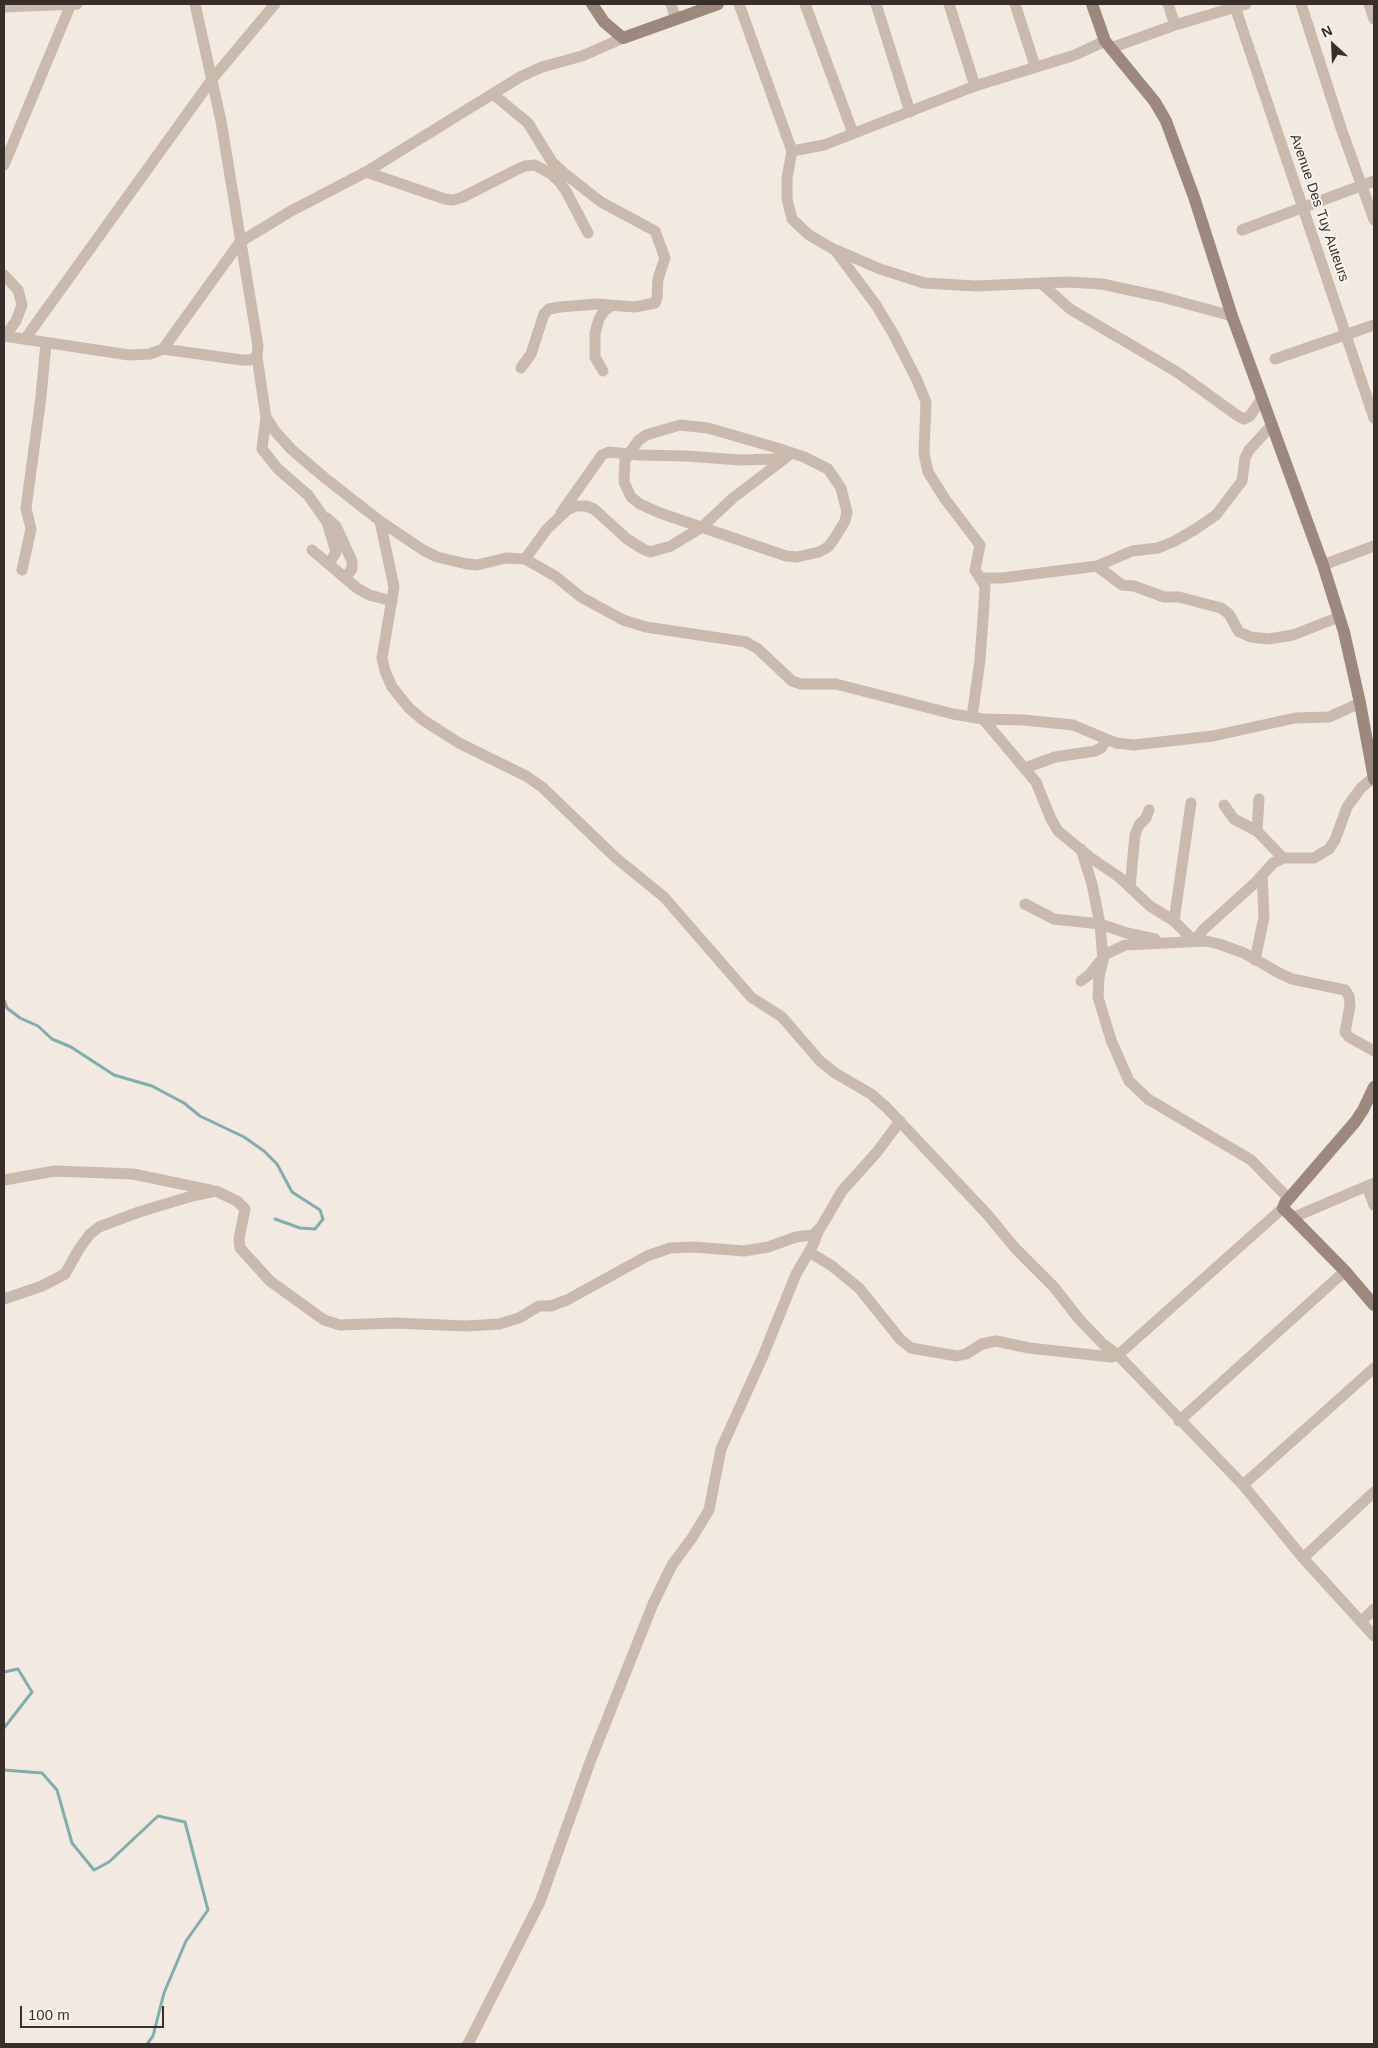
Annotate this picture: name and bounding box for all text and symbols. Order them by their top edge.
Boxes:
north arrow [1308,20,1358,70]
text: N [1319,22,1335,41]
street label: Avenue Des Tuy Auteurs [1286,132,1352,284]
scale bar [22,1996,166,2028]
text: 100 m [28,2006,70,2023]

